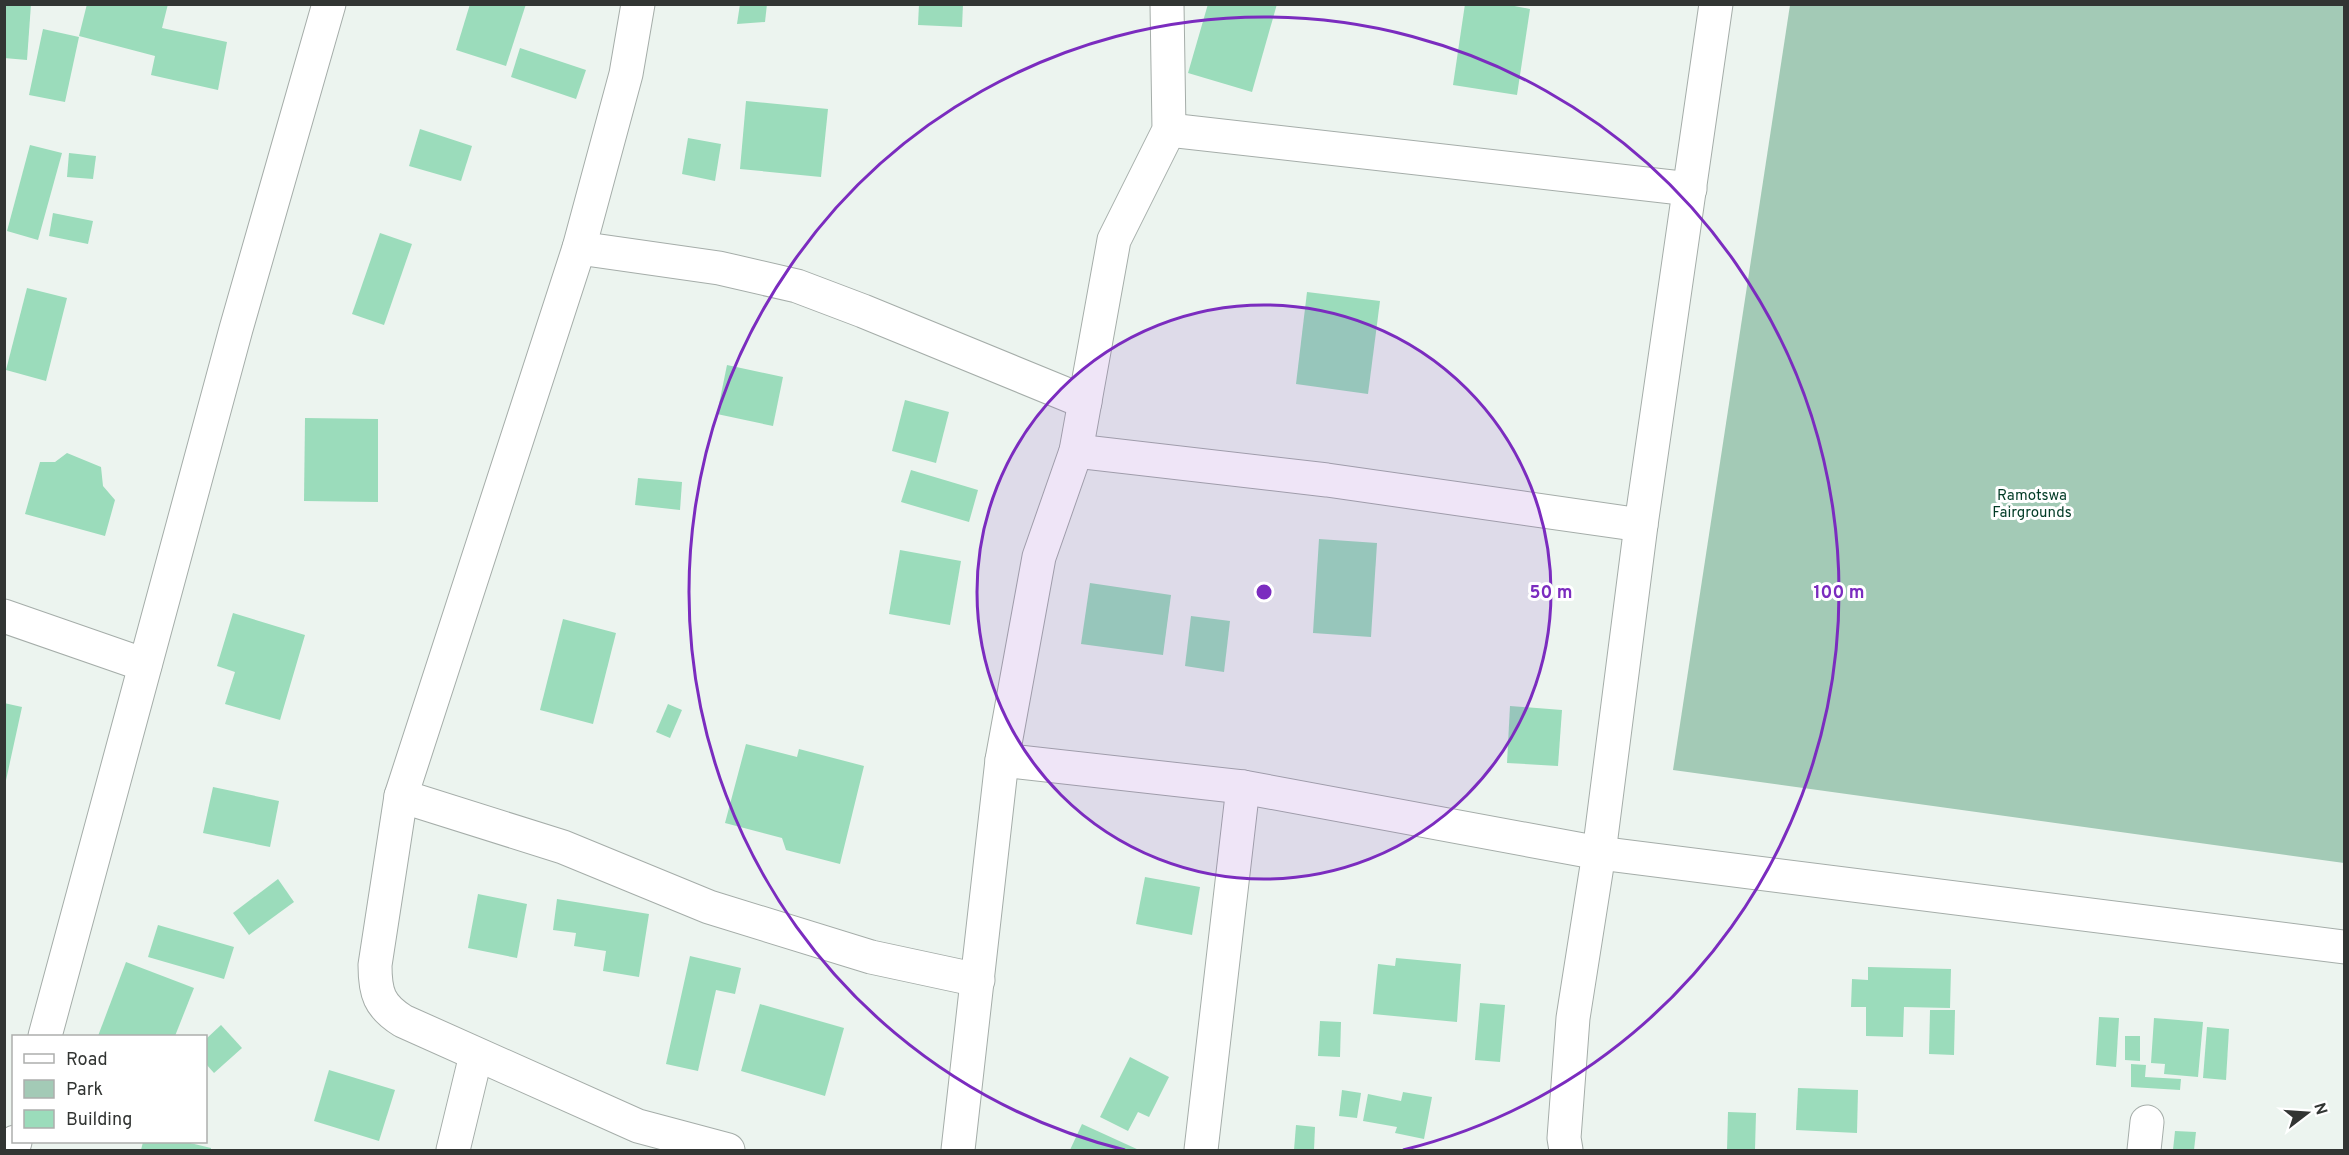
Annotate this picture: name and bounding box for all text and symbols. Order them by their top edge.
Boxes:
park label: Ramotswa Fairgrounds [1992,487,2072,523]
centre of rings [1254,582,1274,602]
text: 50 m [1529,582,1573,605]
text: 100 m [1813,582,1865,605]
legend [12,1035,207,1143]
text: Road [66,1049,108,1072]
text: Park [66,1079,103,1102]
north arrow [2277,1083,2337,1143]
text: N [2308,1101,2331,1118]
text: Building [66,1109,132,1132]

